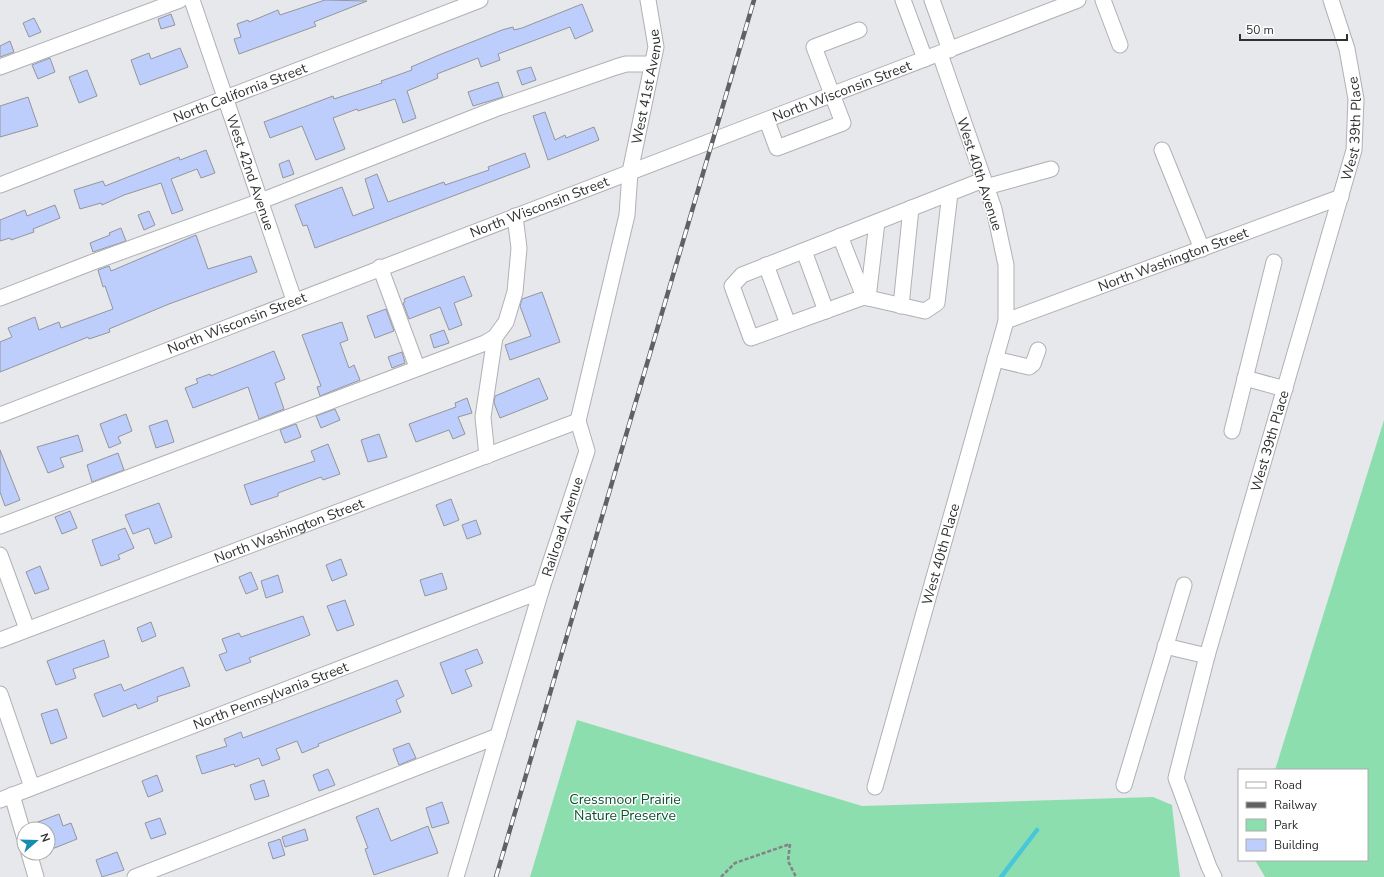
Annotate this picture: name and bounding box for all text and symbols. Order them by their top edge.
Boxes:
scale bar [1240,16,1347,42]
text: 50 m [1246,22,1274,38]
street label: West 41st Avenue [627,28,666,146]
street label: North Wisconsin Street [770,56,914,127]
street label: North California Street [170,59,310,127]
street label: West 39th Place [1337,75,1366,183]
street label: West 42nd Avenue [222,112,279,233]
street label: West 40th Avenue [952,115,1007,233]
street label: North Wisconsin Street [467,172,612,242]
street label: North Washington Street [1095,223,1251,296]
street label: North Wisconsin Street [165,288,309,359]
street label: West 39th Place [1246,388,1294,494]
street label: Railroad Avenue [537,475,588,579]
street label: North Washington Street [212,494,367,568]
street label: West 40th Place [918,501,964,607]
street label: North Pennsylvania Street [190,657,351,735]
legend [1238,769,1368,861]
text: Road [1274,777,1302,793]
park label: Cressmoor Prairie Nature Preserve [569,790,681,825]
text: Railway [1274,797,1318,813]
text: Park [1274,817,1299,833]
north arrow [16,821,56,861]
text: N [36,831,53,844]
text: Building [1274,837,1319,853]

